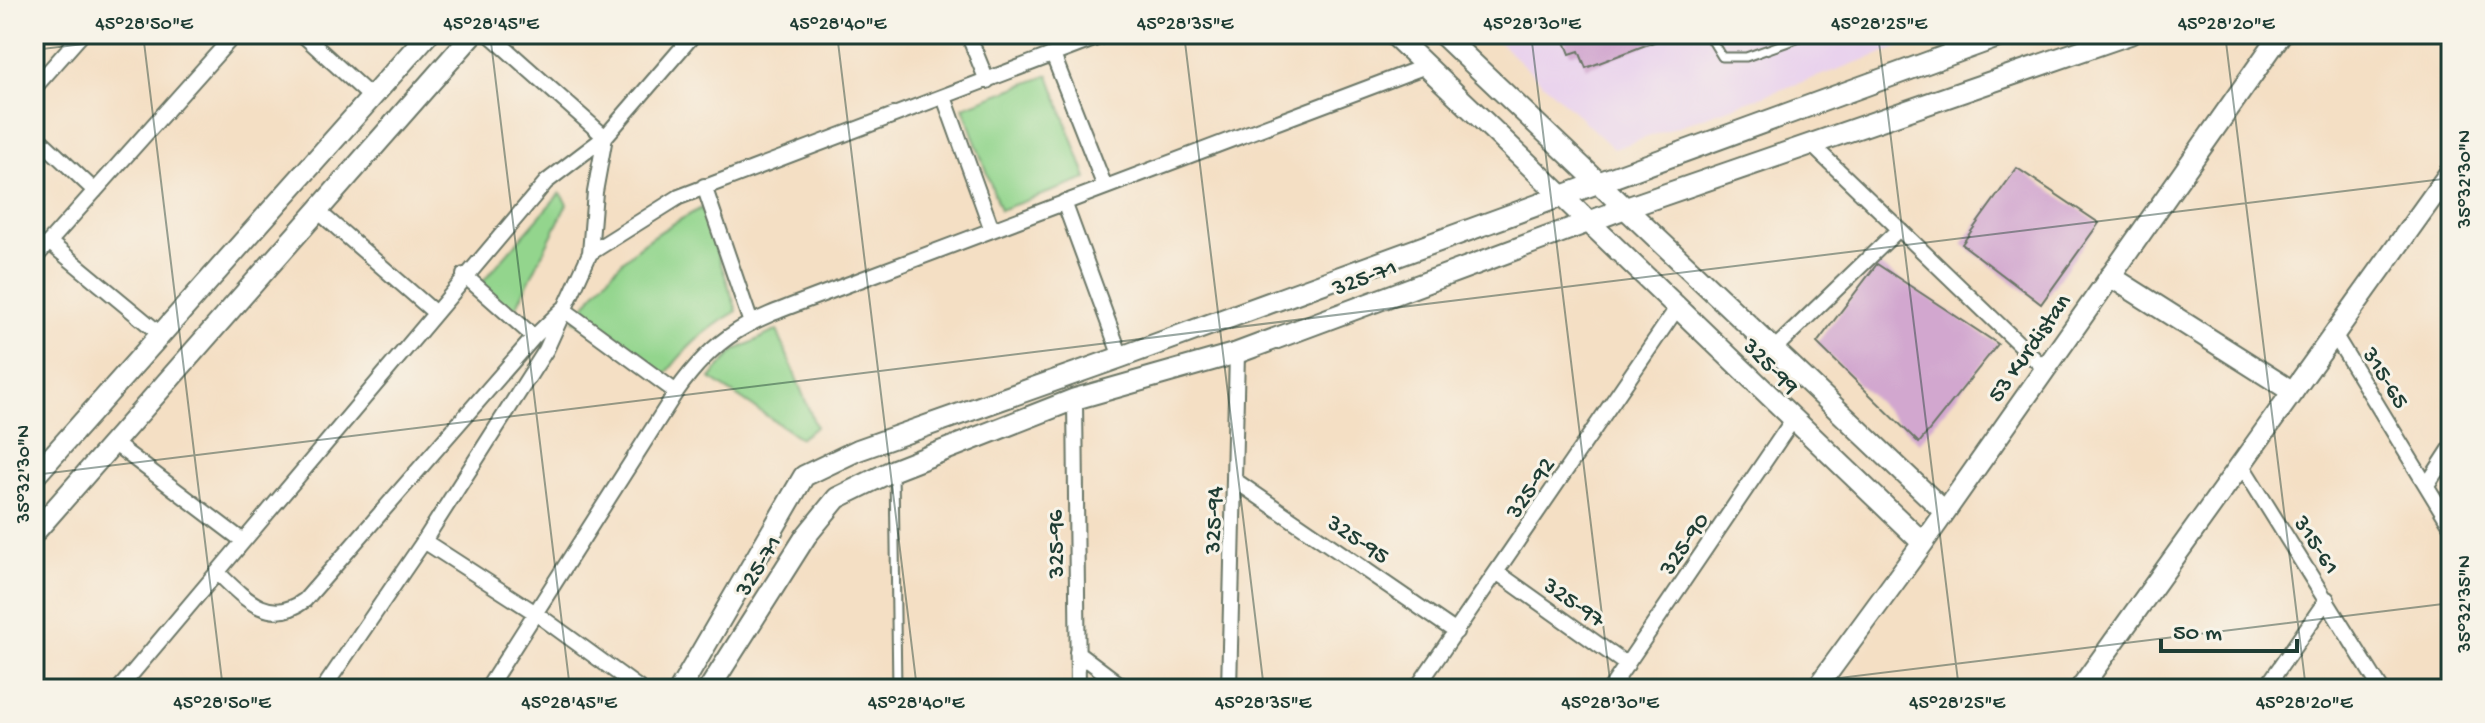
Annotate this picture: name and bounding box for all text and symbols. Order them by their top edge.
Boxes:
text: 45°28'50"E [95,14,194,37]
text: 45°28'45"E [443,14,540,37]
text: 45°28'40"E [790,14,888,37]
text: 45°28'35"E [1137,14,1235,37]
text: 45°28'30"E [1483,14,1582,37]
text: 45°28'25"E [1831,14,1928,37]
text: 45°28'20"E [2178,14,2276,37]
text: 35°32'30"N [2455,130,2478,229]
street label: 325-71 [1328,254,1401,305]
street label: 53 Kurdistan [1983,288,2079,409]
street label: 325-99 [1734,332,1804,402]
street label: 315-65 [2353,342,2414,415]
text: 35°32'30"N [14,425,37,524]
street label: 325-92 [1500,452,1563,526]
street label: 325-94 [1200,485,1231,555]
street label: 325-90 [1654,508,1718,583]
street label: 325-96 [1042,509,1073,579]
street label: 325-95 [1319,509,1394,572]
street label: 315-61 [2285,510,2345,581]
street label: 325-71 [730,531,790,604]
text: 35°32'35"N [2455,555,2478,654]
street label: 325-97 [1536,572,1610,636]
scale bar [2161,603,2297,653]
text: 50 m [2173,620,2222,649]
text: 45°28'50"E [173,693,272,716]
text: 45°28'45"E [521,693,618,716]
text: 45°28'40"E [868,693,966,716]
text: 45°28'35"E [1215,693,1313,716]
text: 45°28'30"E [1561,693,1660,716]
text: 45°28'25"E [1909,693,2006,716]
text: 45°28'20"E [2256,693,2354,716]

